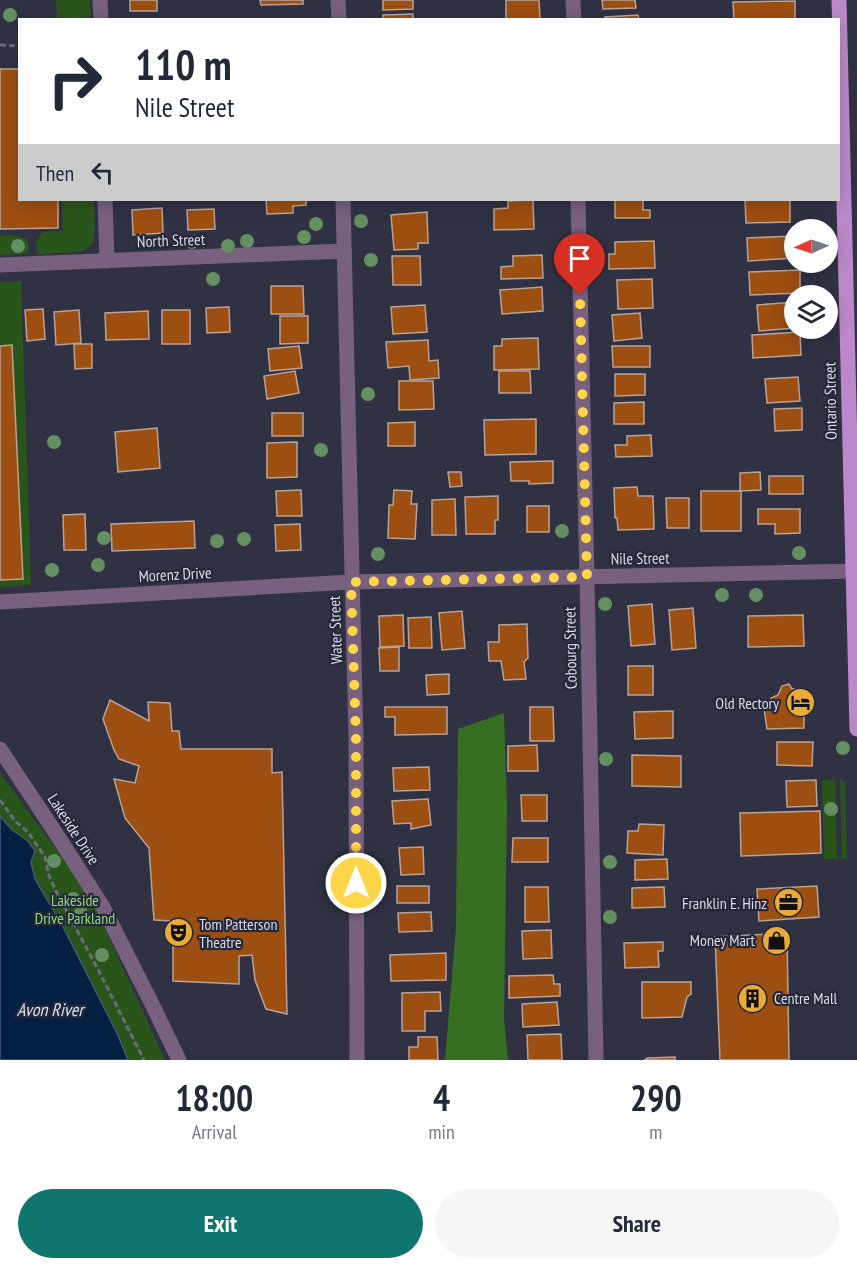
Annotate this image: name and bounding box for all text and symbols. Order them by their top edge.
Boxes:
text: 110 m [135,37,232,92]
icon: right [36,42,114,120]
text: Nile Street [135,90,234,124]
icon: left [86,156,119,189]
text: Then [36,159,74,187]
north arrow [784,219,838,273]
map controls [784,219,838,339]
street label: North Street [137,229,206,251]
pin [554,233,605,295]
icon: arrive [563,242,596,275]
button: layers [784,285,838,339]
street label: Ontario Street [819,361,841,440]
street label: Nile Street [610,547,670,569]
street label: Morenz Drive [138,562,212,586]
street label: Water Street [324,595,346,665]
street label: Cobourg Street [559,606,581,689]
hotel icon: Old Rectory [784,687,816,719]
place label: Old Rectory [715,693,779,713]
street label: Lakeside Drive [44,790,104,868]
position arrow [324,851,388,915]
office icon: Franklin E. Hinz [772,887,804,919]
park label: Lakeside Drive Parkland [35,890,115,928]
place label: Franklin E. Hinz [682,893,767,913]
place label: Tom Patterson Theatre [199,914,277,952]
theatre icon: Tom Patterson Theatre [162,917,194,949]
shop icon: Money Mart [760,924,792,956]
place label: Money Mart [690,930,756,950]
building icon: Centre Mall [737,982,769,1014]
place label: Centre Mall [774,988,838,1008]
water label: Avon River [17,998,86,1021]
text: 18:00 [175,1074,253,1121]
text: 4 [433,1074,450,1121]
text: 290 [630,1074,682,1121]
text: Arrival [192,1119,237,1145]
text: min [429,1119,455,1145]
text: m [649,1119,662,1145]
button: Exit [18,1189,423,1258]
button: Share [435,1189,839,1258]

